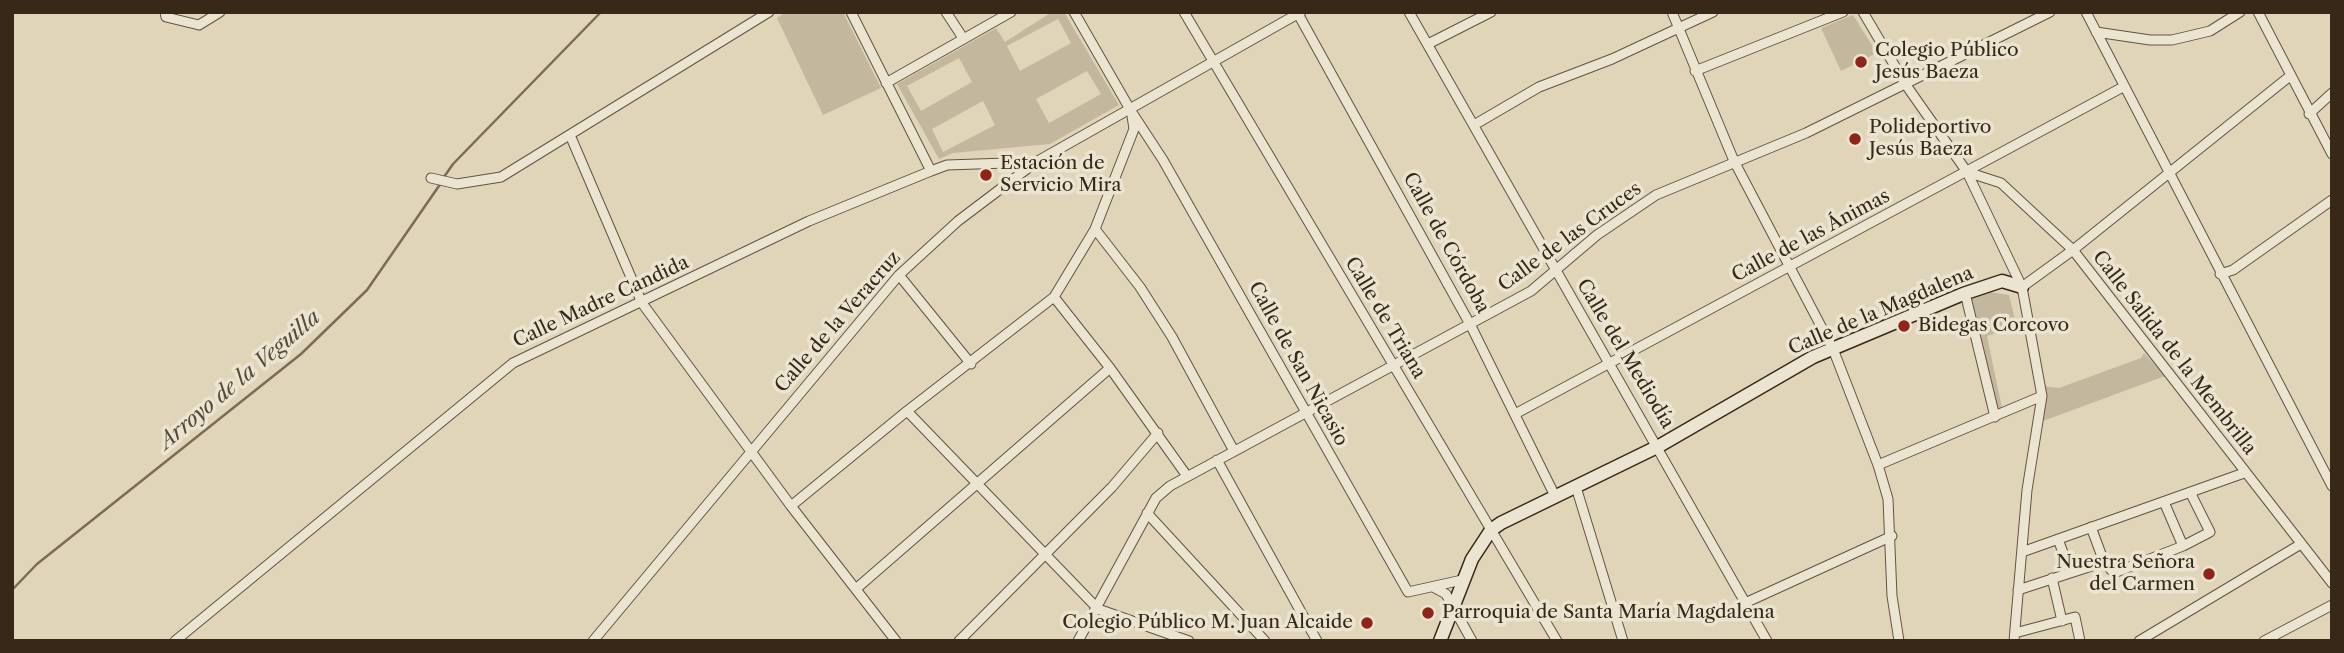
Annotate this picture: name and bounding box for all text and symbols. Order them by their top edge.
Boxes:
place label: Colegio Público Jesús Baeza [1875,40,2019,84]
marker: Colegio Público Jesús Baeza [1853,54,1869,70]
place label: Polideportivo Jesús Baeza [1869,117,1991,161]
marker: Polideportivo Jesús Baeza [1847,131,1863,147]
place label: Estación de Servicio Mira [1000,153,1121,197]
marker: Estación de Servicio Mira [978,167,994,183]
street label: Calle de Córdoba [1398,169,1494,317]
street label: Calle de las Cruces [1494,177,1646,297]
street label: Calle de las Ánimas [1728,185,1894,287]
street label: Calle Salida de la Membrilla [2087,246,2261,460]
street label: Calle de la Veracruz [770,247,906,397]
street label: Calle Madre Candida [510,251,692,353]
street label: Calle de Triana [1340,253,1430,383]
street label: Calle de la Magdalena [1785,262,1977,360]
street label: Calle del Mediodía [1571,275,1679,433]
street label: Calle de San Nicasio [1243,278,1353,450]
water label: Arroyo de la Veguilla [154,305,326,455]
place label: Bidegas Corcovo [1918,315,2069,337]
marker: Bidegas Corcovo [1896,318,1912,334]
place label: Nuestra Señora del Carmen [2056,552,2195,596]
marker: Nuestra Señora del Carmen [2201,566,2217,582]
place label: Parroquia de Santa María Magdalena [1442,602,1775,624]
marker: Parroquia de Santa María Magdalena [1420,605,1436,621]
place label: Colegio Público M. Juan Alcaide [1062,612,1353,634]
marker: Colegio Público M. Juan Alcaide [1359,615,1375,631]

